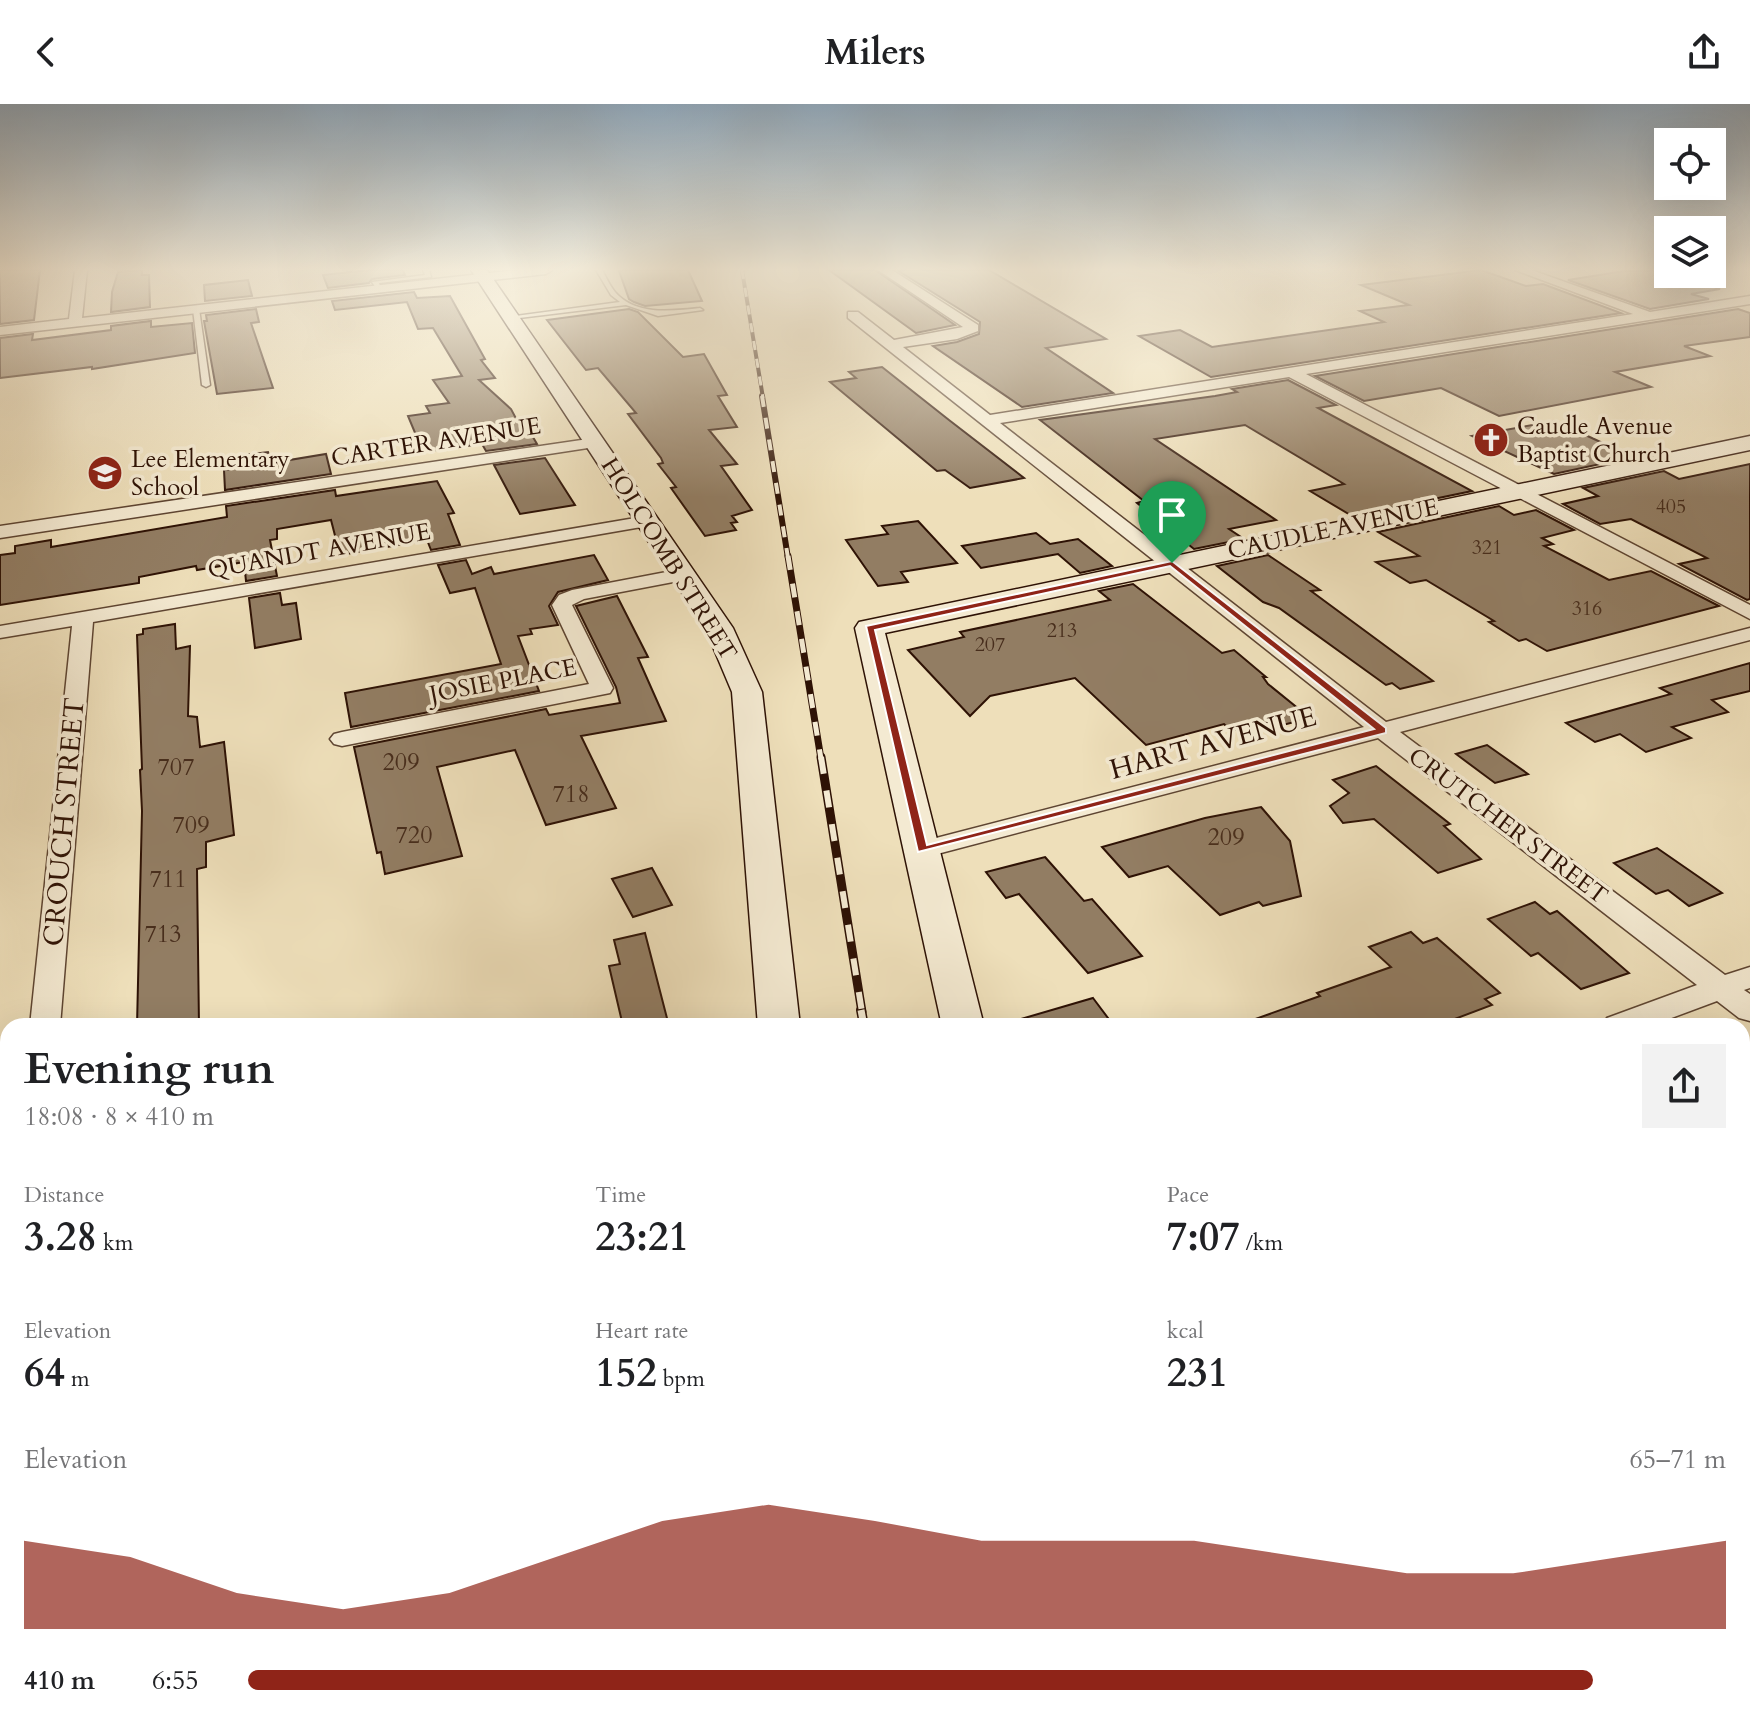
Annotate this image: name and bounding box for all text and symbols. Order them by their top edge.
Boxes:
text: Milers [824,28,926,77]
icon: back [24,30,68,74]
icon: share [1682,30,1726,74]
map controls [1654,128,1726,288]
button: locate [1654,128,1726,200]
button: layers [1654,216,1726,288]
street label: CARTER AVENUE [329,409,543,475]
place label: Caudle Avenue Baptist Church [1517,410,1673,471]
church icon: Caudle Avenue Baptist Church [1472,421,1510,459]
place label: Lee Elementary School [131,443,290,504]
street label: HOLCOMB STREET [593,451,745,667]
school or university icon: Lee Elementary School [86,454,124,492]
pin [1138,481,1206,563]
street label: CAUDLE AVENUE [1225,491,1441,567]
icon: arrive [1150,493,1194,537]
house number: 405 [1656,493,1686,520]
street label: QUANDT AVENUE [205,515,433,587]
house number: 321 [1472,534,1502,561]
house number: 316 [1572,595,1602,622]
house number: 213 [1047,617,1077,644]
house number: 207 [975,631,1005,658]
street label: JOSIE PLACE [424,651,579,712]
street label: CROUCH STREET [34,696,94,948]
street label: HART AVENUE [1105,697,1321,789]
street label: CRUTCHER STREET [1401,740,1615,912]
house number: 209 [383,746,419,779]
house number: 707 [158,751,194,784]
house number: 718 [553,778,589,811]
house number: 709 [173,809,209,842]
house number: 720 [396,819,432,852]
house number: 209 [1208,821,1244,854]
house number: 711 [150,863,186,896]
house number: 713 [145,918,181,951]
text: Evening run [24,1039,274,1099]
button: share [1642,1044,1726,1128]
text: 18:08 · 8 × 410 m [24,1099,214,1134]
text: Distance [24,1180,104,1210]
text: Time [595,1180,646,1210]
text: Pace [1167,1180,1209,1210]
text: 3.28 [24,1210,97,1265]
text: 23:21 [595,1210,689,1265]
text: 7:07 [1167,1210,1240,1265]
text: km [97,1228,133,1258]
text: /km [1240,1228,1283,1258]
text: Elevation [24,1316,111,1346]
text: Heart rate [595,1316,689,1346]
text: kcal [1167,1316,1204,1346]
text: 64 [24,1346,65,1401]
text: 152 [595,1346,657,1401]
text: 231 [1167,1346,1228,1401]
text: m [65,1364,90,1394]
text: bpm [657,1364,705,1394]
text: Elevation [24,1442,127,1477]
text: 65–71 m [1629,1442,1726,1477]
text: 410 m [24,1663,95,1698]
text: 6:55 [152,1663,199,1698]

